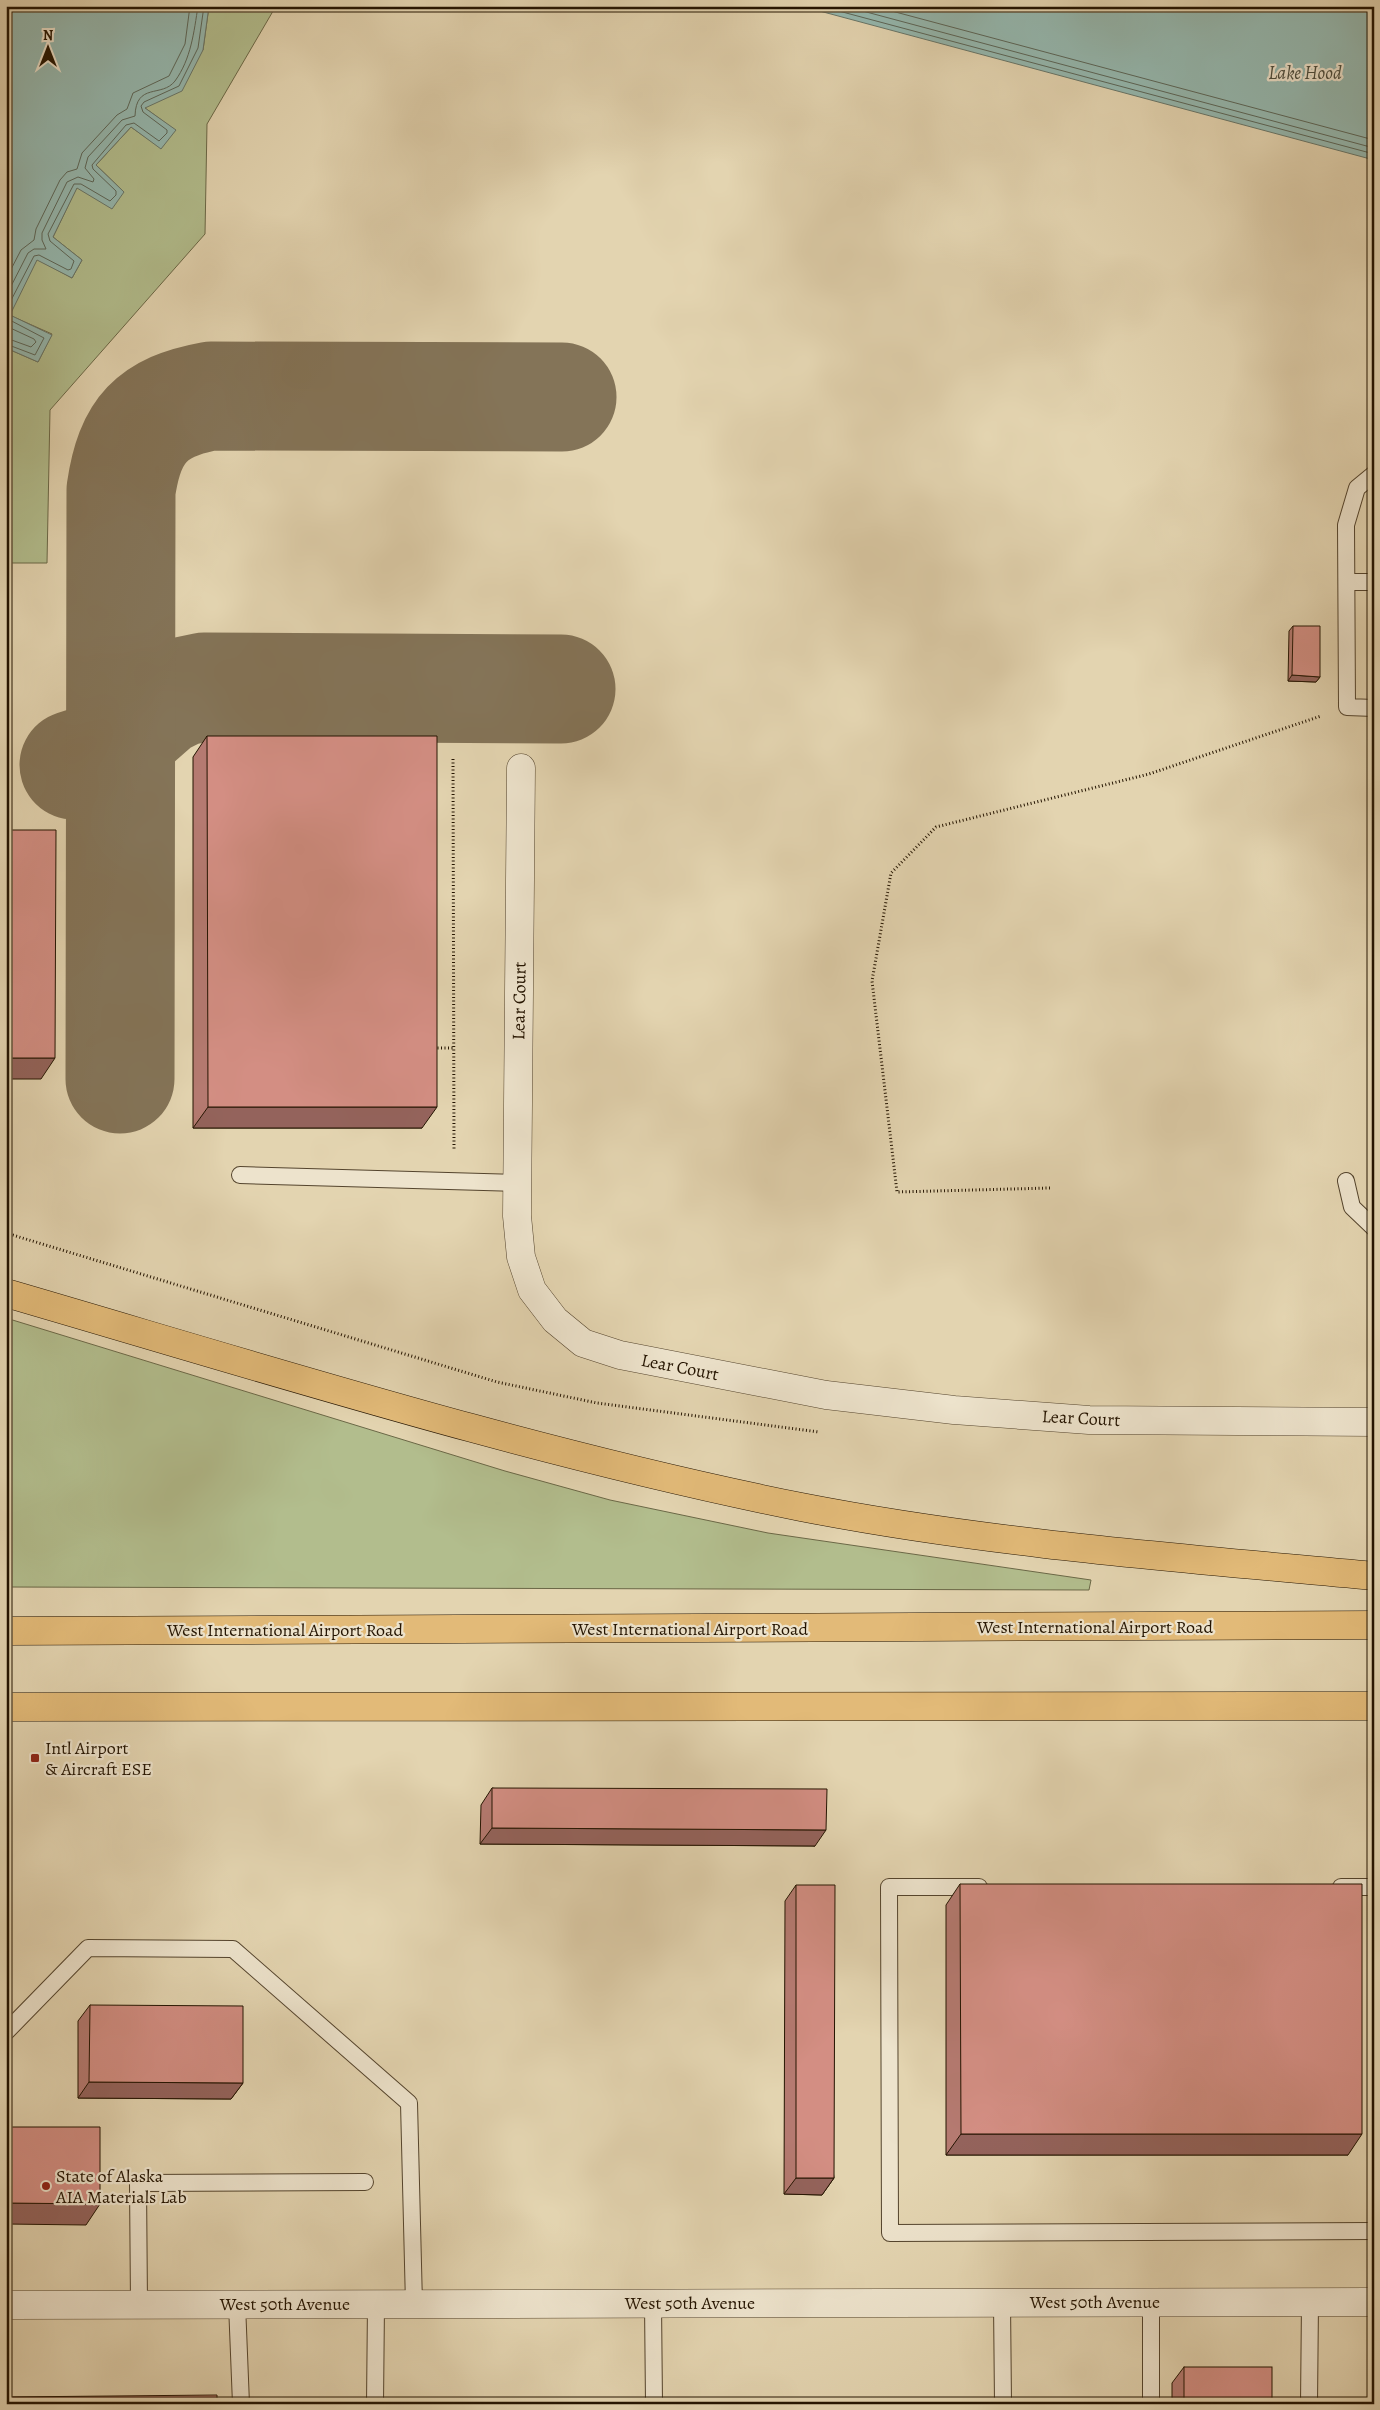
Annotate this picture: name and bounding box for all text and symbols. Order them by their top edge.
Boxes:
north arrow [22,22,72,72]
text: N [43,26,53,45]
water label: Lake Hood [1268,60,1342,86]
street label: Lear Court [506,961,532,1040]
street label: Lear Court [639,1348,721,1386]
street label: Lear Court [1041,1404,1121,1432]
street label: West International Airport Road [976,1615,1213,1639]
street label: West International Airport Road [571,1617,808,1641]
street label: West International Airport Road [166,1618,403,1642]
place label: Intl Airport & Aircraft ESE [45,1736,152,1781]
marker: Intl Airport & Aircraft ESE [29,1752,41,1764]
place label: State of Alaska AIA Materials Lab [55,2164,187,2209]
marker: State of Alaska AIA Materials Lab [40,2180,52,2192]
street label: West 50th Avenue [1029,2290,1160,2314]
street label: West 50th Avenue [624,2291,755,2315]
street label: West 50th Avenue [219,2292,350,2316]

